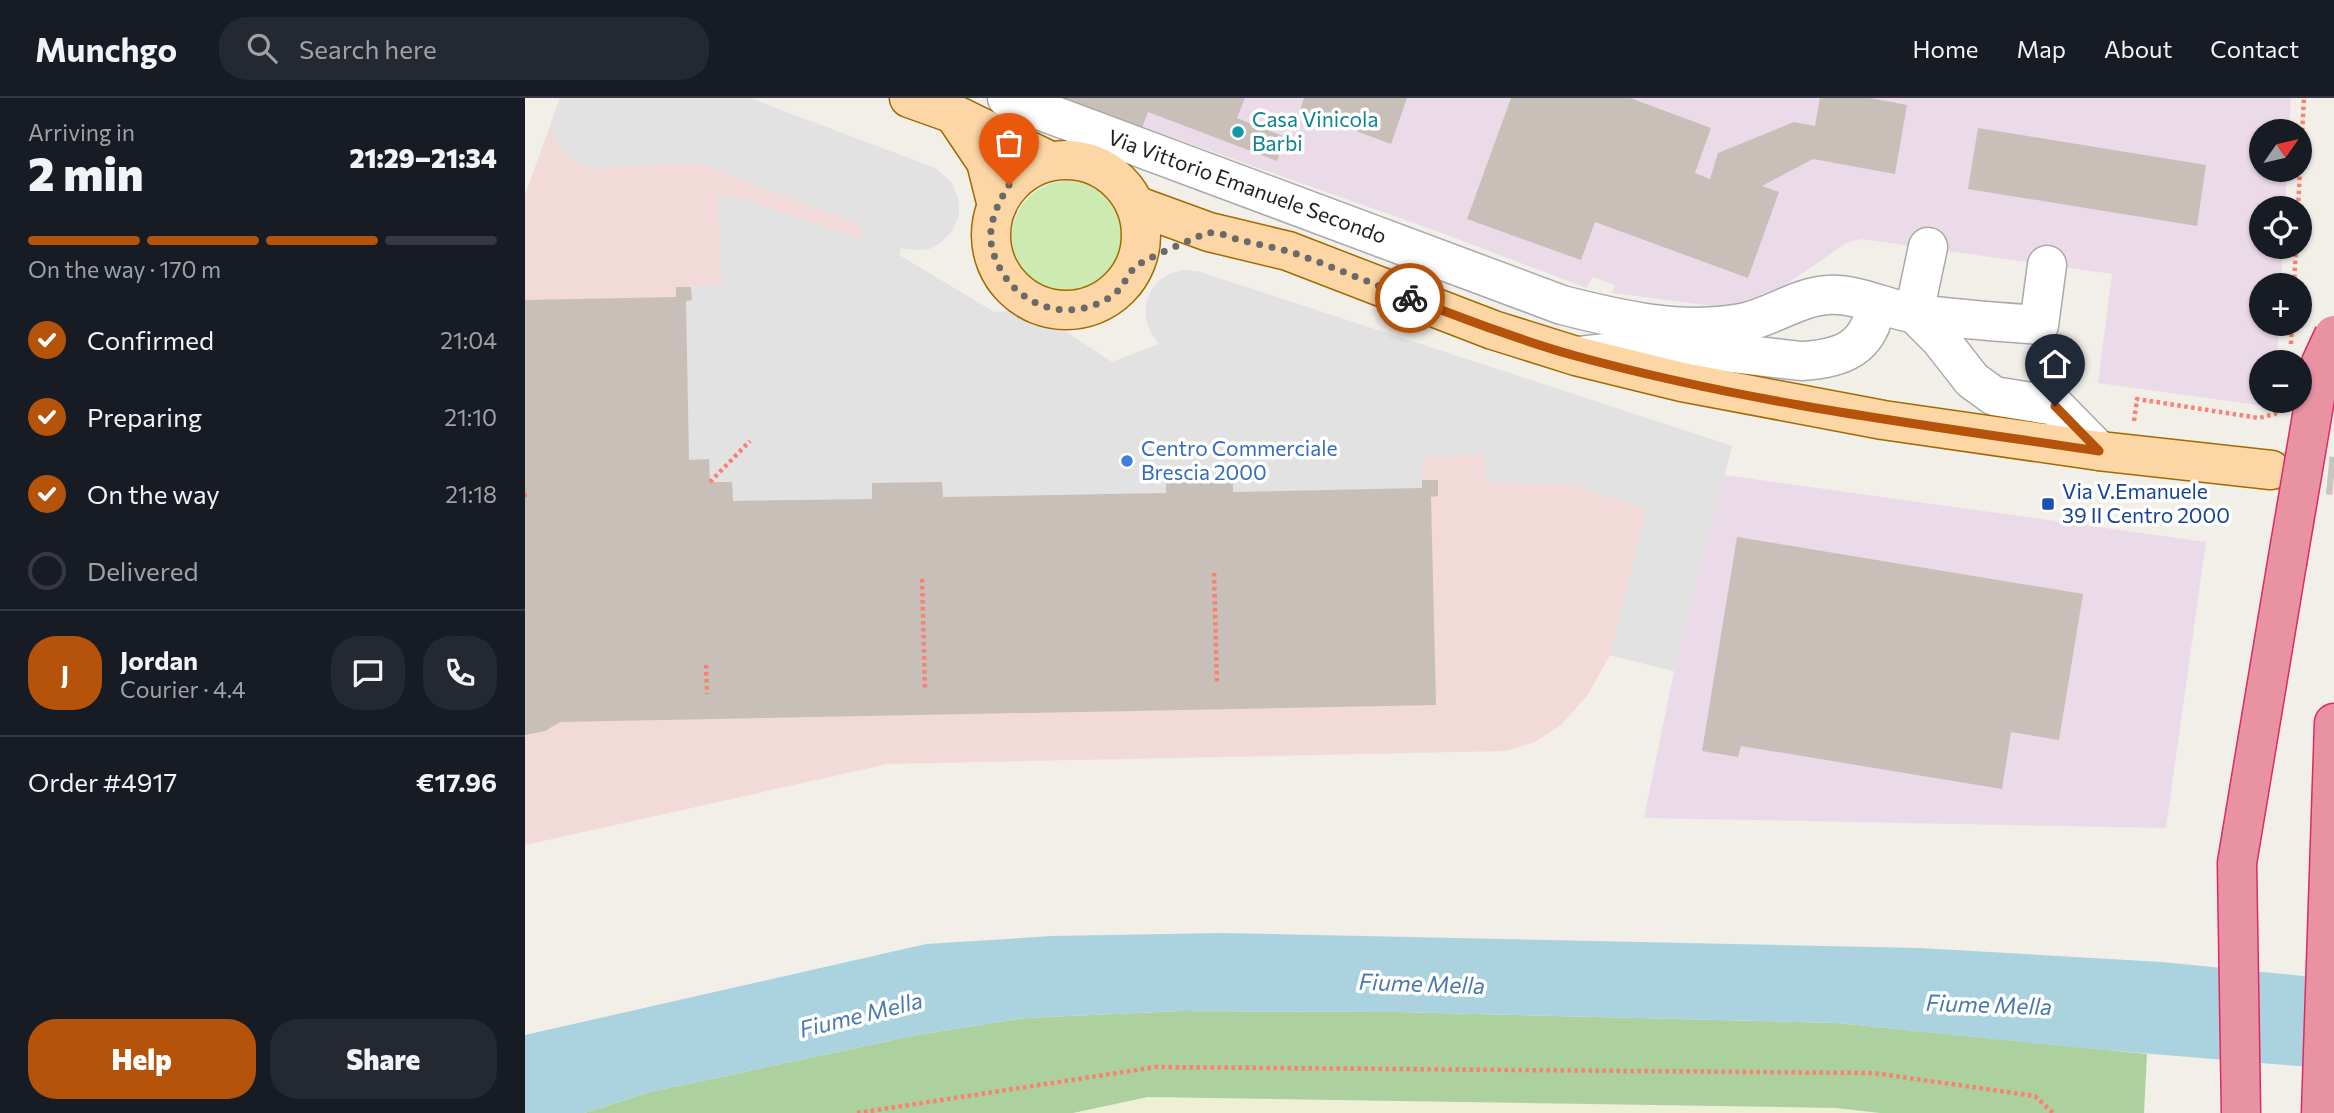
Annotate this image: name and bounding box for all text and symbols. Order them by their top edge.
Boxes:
search box [219,17,709,80]
text: Munchgo [35,28,177,69]
icon: search [243,29,281,67]
text: Search here [299,33,437,64]
text: Home [1913,34,1979,63]
text: Map [2017,34,2066,63]
text: About [2104,34,2172,63]
text: Contact [2210,34,2299,63]
place label: Casa Vinicola Barbi [1252,106,1378,155]
pin [979,113,1039,185]
text: Arriving in [28,118,135,146]
north arrow [2249,119,2312,182]
map controls [2249,119,2312,413]
street label: Via Vittorio Emanuele Secondo [1105,123,1390,248]
icon: bag [990,124,1028,162]
marker: Casa Vinicola Barbi [1230,124,1246,140]
text: 21:29–21:34 [349,142,497,173]
text: 2 min [28,144,144,200]
button: locate [2249,196,2312,259]
text: On the way · 170 m [28,255,221,283]
courier [1375,263,1445,333]
button: + [2249,273,2312,336]
icon: bike [1391,279,1429,317]
icon: check [28,321,66,359]
text: Confirmed [87,324,214,355]
text: 21:04 [440,326,497,354]
pin [2025,334,2085,406]
icon: home [2036,345,2074,383]
button: − [2249,350,2312,413]
icon: check [28,398,66,436]
text: Preparing [87,401,202,432]
text: 21:10 [444,403,497,431]
place label: Centro Commerciale Brescia 2000 [1141,435,1338,484]
marker: Centro Commerciale Brescia 2000 [1119,453,1135,469]
icon: check [28,475,66,513]
text: On the way [87,478,220,509]
place label: Via V.Emanuele 39 II Centro 2000 [2062,478,2230,527]
text: 21:18 [445,480,497,508]
marker: Via V.Emanuele 39 II Centro 2000 [2040,496,2056,512]
text: Delivered [87,555,198,586]
button: chat [331,636,405,710]
button: phone [423,636,497,710]
text: Jordan [120,644,198,675]
text: J [61,658,69,689]
text: Courier · 4.4 [120,675,246,703]
text: Order #4917 [28,766,177,797]
text: €17.96 [416,766,497,797]
water label: Fiume Mella [1358,967,1486,999]
water label: Fiume Mella [796,985,925,1043]
water label: Fiume Mella [1925,988,2053,1020]
button: Help [28,1019,256,1099]
button: Share [270,1019,497,1099]

